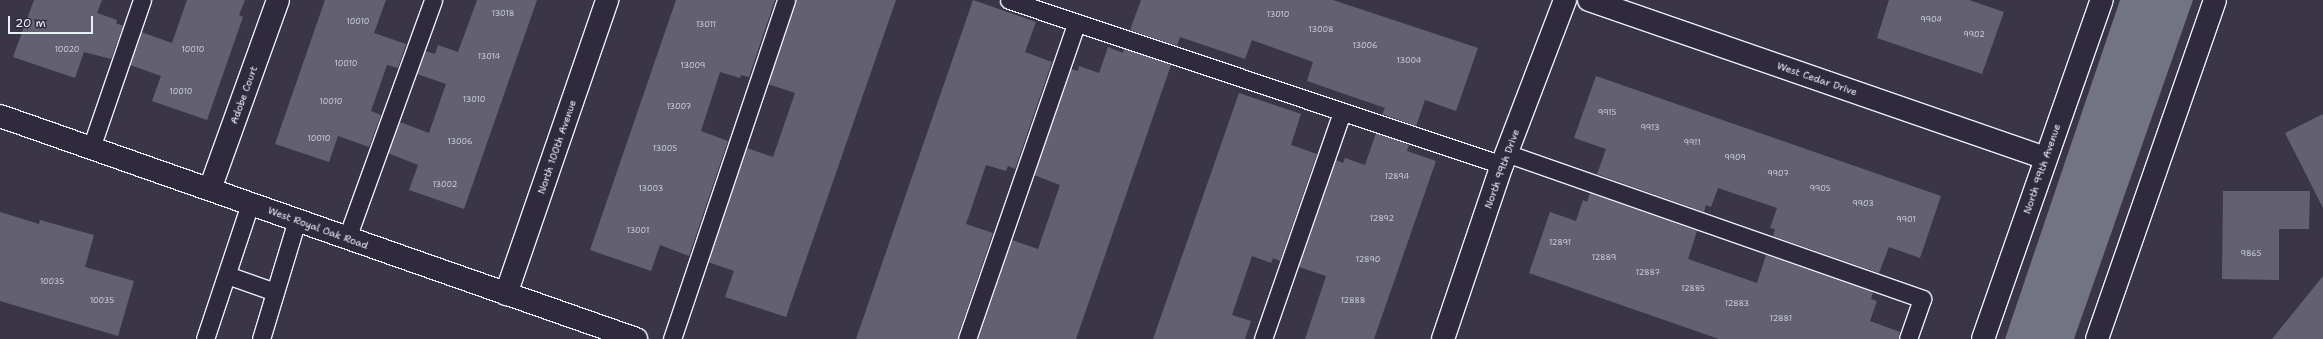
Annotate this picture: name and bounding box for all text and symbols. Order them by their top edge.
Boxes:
scale bar [10,8,95,34]
house number: 13018 [492,9,514,19]
house number: 13010 [1267,10,1289,20]
text: 20 m [15,15,46,31]
house number: 9904 [1920,15,1942,25]
house number: 10010 [347,17,369,27]
house number: 13011 [696,20,716,30]
house number: 13008 [1308,25,1334,35]
house number: 9902 [1963,30,1985,40]
house number: 13006 [1352,41,1378,51]
house number: 10020 [55,45,79,55]
house number: 10010 [182,45,204,55]
house number: 13014 [478,52,500,62]
house number: 13004 [1397,56,1421,66]
house number: 10010 [335,59,357,69]
street label: West Cedar Drive [1775,60,1859,98]
house number: 13009 [681,61,705,71]
street label: Adobe Court [228,64,260,126]
house number: 10010 [170,87,192,97]
house number: 13010 [463,95,485,105]
house number: 10010 [320,97,342,107]
street label: North 100th Avenue [535,98,579,196]
house number: 13007 [667,102,691,112]
house number: 9915 [1598,108,1616,118]
street label: North 99th Avenue [2021,122,2063,216]
house number: 9913 [1640,123,1660,133]
street label: North 99th Drive [1482,128,1522,210]
house number: 10010 [308,134,330,144]
house number: 13006 [447,137,473,147]
house number: 9911 [1683,138,1701,148]
house number: 13005 [653,144,677,154]
house number: 9909 [1724,153,1746,163]
house number: 9907 [1767,169,1789,179]
house number: 12894 [1385,172,1409,182]
house number: 13002 [433,180,457,190]
house number: 13003 [639,184,663,194]
house number: 9905 [1809,184,1831,194]
house number: 9903 [1852,199,1874,209]
street label: West Royal Oak Road [266,204,370,252]
house number: 12892 [1370,214,1394,224]
house number: 9901 [1896,215,1916,225]
house number: 13001 [627,226,649,236]
house number: 12891 [1549,238,1571,248]
house number: 9865 [2240,249,2262,259]
house number: 12889 [1592,253,1616,263]
house number: 12890 [1356,255,1380,265]
house number: 12887 [1636,268,1660,278]
house number: 10035 [40,277,64,287]
house number: 12885 [1681,284,1705,294]
house number: 10035 [90,296,114,306]
house number: 12888 [1341,296,1365,306]
house number: 12883 [1725,299,1749,309]
house number: 12881 [1770,314,1792,324]

